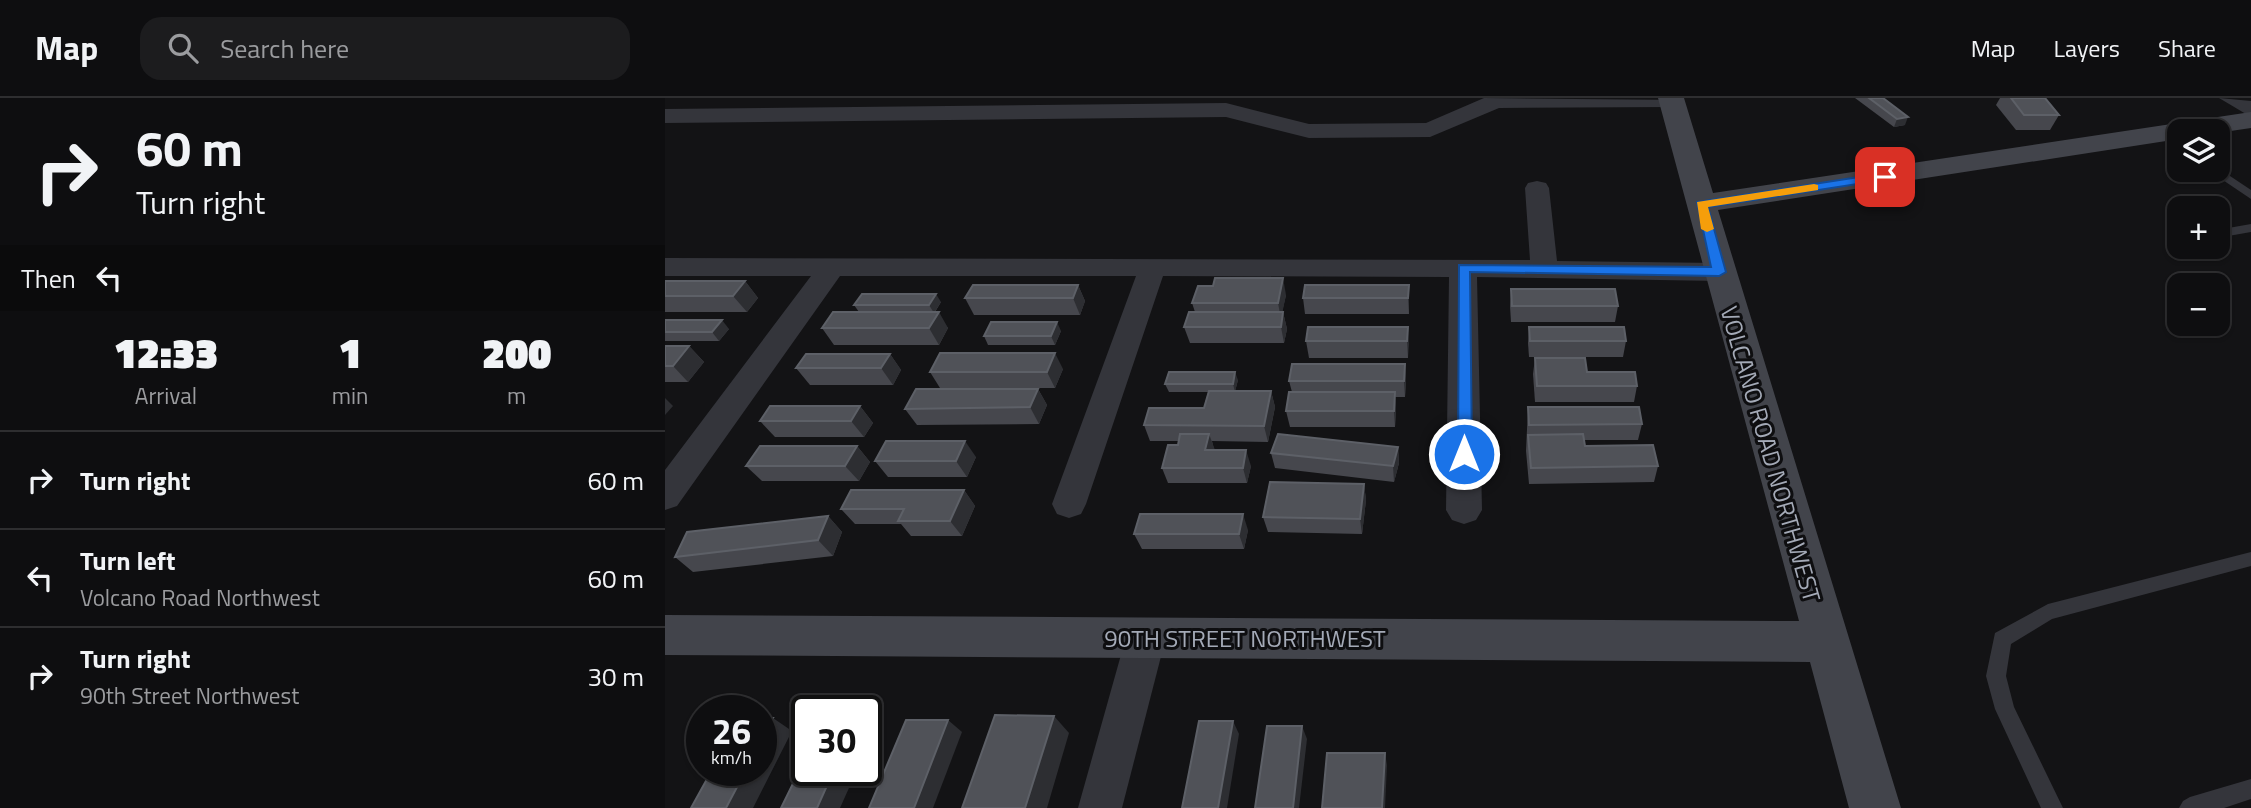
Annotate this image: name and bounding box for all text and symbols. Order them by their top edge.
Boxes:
search box [140,17,630,80]
text: Map [35,23,98,73]
icon: search [164,29,202,67]
text: Search here [220,29,349,68]
text: Map [1971,30,2016,66]
text: Layers [2054,30,2120,66]
text: Share [2158,30,2216,66]
text: 60 m [136,110,243,185]
map controls [2167,119,2230,336]
button: layers [2167,119,2230,182]
icon: right [21,126,112,217]
pin [1855,147,1915,207]
icon: arrive [1866,158,1904,196]
text: Turn right [136,178,265,226]
button: + [2167,196,2230,259]
text: Then [21,259,76,298]
icon: left [90,259,128,297]
button: − [2167,273,2230,336]
street label: VOLCANO ROAD NORTHWEST [1711,302,1831,607]
text: 12:33 [114,320,218,384]
text: 1 [339,320,362,384]
text: 200 [482,320,551,384]
text: Arrival [135,378,197,413]
text: min [332,378,368,413]
text: m [507,378,526,413]
position arrow [1427,417,1501,491]
icon: right [21,461,59,499]
text: Turn right [80,461,191,500]
text: 60 m [587,461,644,500]
text: Turn left [80,541,175,580]
icon: left [21,559,59,597]
text: 60 m [587,559,644,598]
text: Volcano Road Northwest [80,580,320,615]
street label: 90TH STREET NORTHWEST [1104,620,1386,656]
text: Turn right [80,639,191,678]
icon: right [21,657,59,695]
text: 30 m [587,657,644,696]
text: 90th Street Northwest [80,678,299,713]
speed limit sign: 30 [791,695,882,786]
text: 26 [712,704,751,758]
text: km/h [711,744,752,771]

